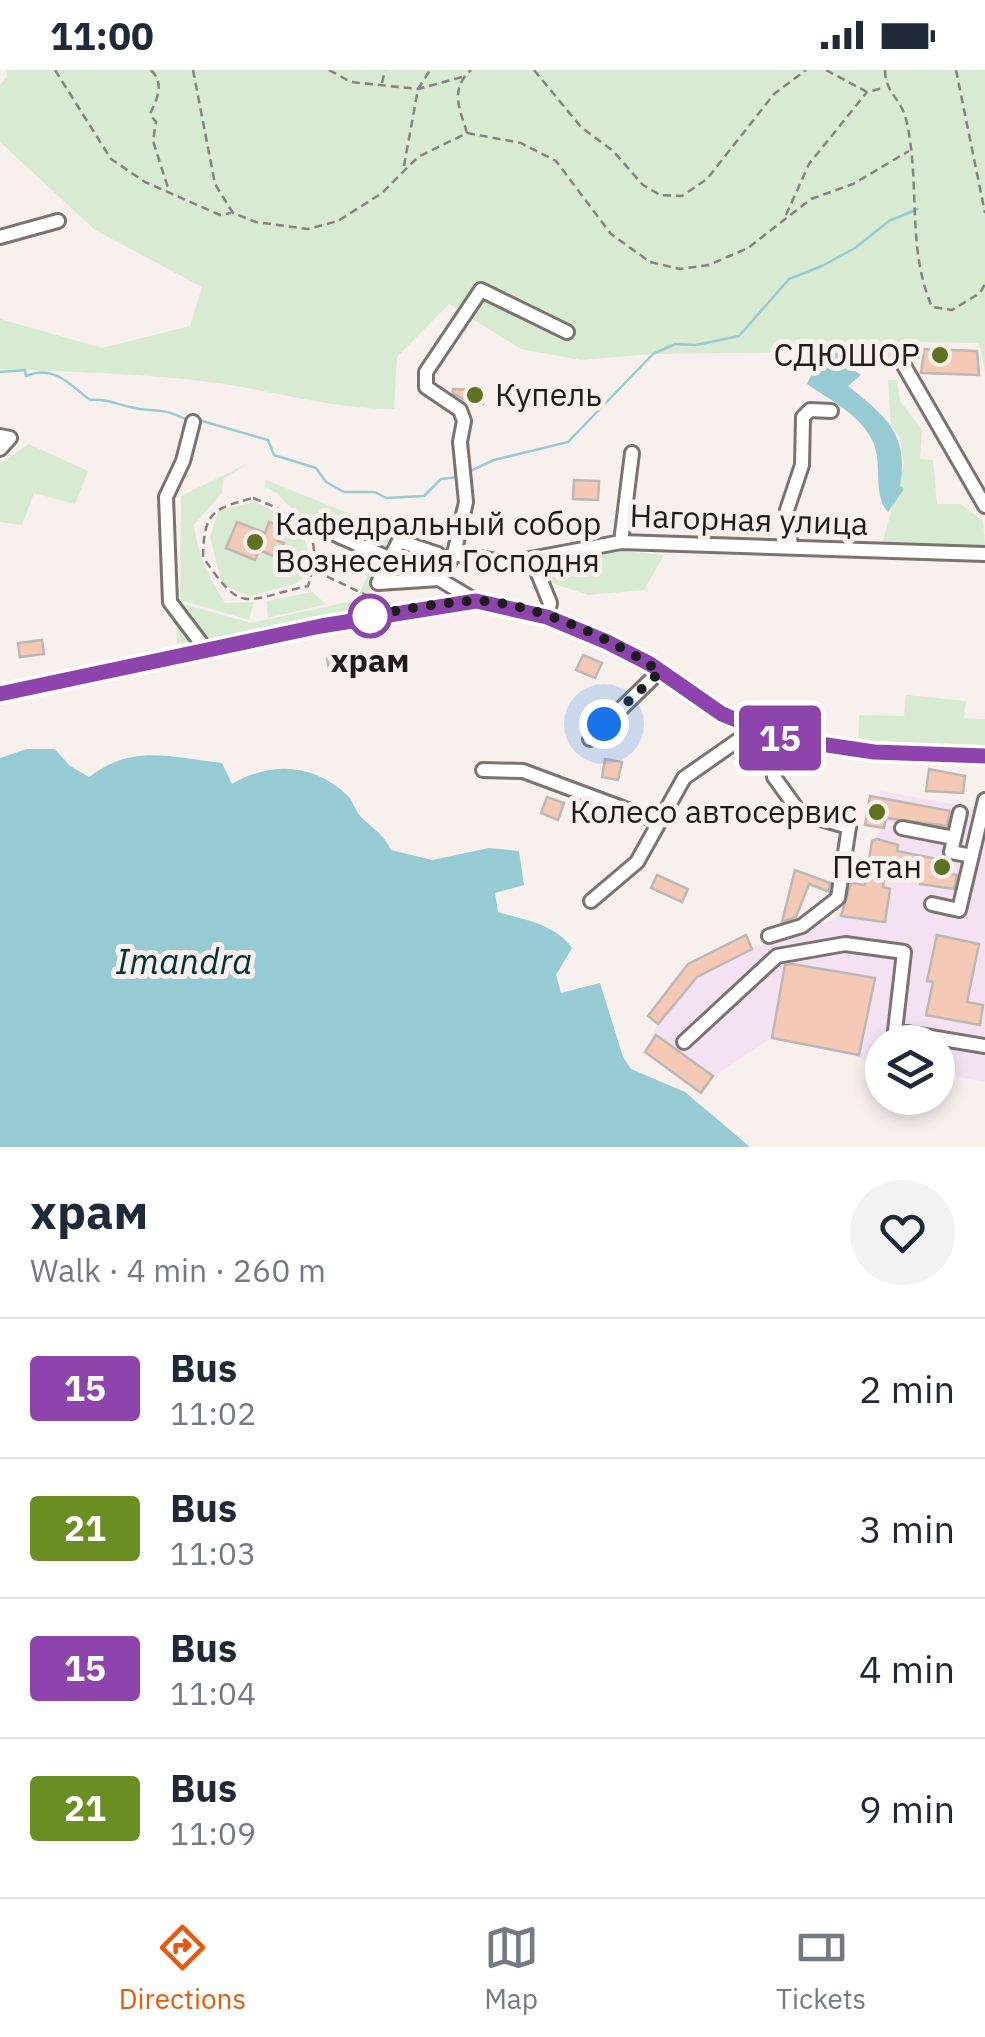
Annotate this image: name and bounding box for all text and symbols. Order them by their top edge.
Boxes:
text: 11:00 [50,11,154,60]
place label: СДЮШОР [774,333,920,375]
marker: СДЮШОР [929,344,951,366]
place label: Купель [495,373,602,415]
marker: Купель [464,384,486,406]
street label: Нагорная улица [629,494,869,544]
place label: Кафедральный собор Вознесения Господня [275,502,601,581]
marker: Кафедральный собор Вознесения Господня [244,531,266,553]
marker: храм [349,595,391,637]
place label: храм [331,639,409,681]
your location [579,699,629,749]
line badge: 15 [735,706,825,770]
text: 15 [759,715,801,761]
place label: Колесо автосервис [570,790,857,832]
marker: Колесо автосервис [866,801,888,823]
place label: Петан [832,845,922,887]
marker: Петан [931,856,953,878]
water label: Imandra [116,938,252,984]
map controls [865,1025,955,1115]
button: layers [865,1025,955,1115]
text: храм [30,1180,148,1242]
button: heart [850,1180,955,1285]
text: Walk · 4 min · 260 m [30,1249,326,1291]
text: Bus [170,1343,237,1392]
text: 2 min [859,1364,955,1413]
text: 15 [64,1365,106,1411]
text: 11:02 [170,1392,256,1434]
text: Bus [170,1483,237,1532]
text: 3 min [859,1504,955,1553]
text: 21 [64,1505,106,1551]
text: 11:03 [170,1532,256,1574]
text: Bus [170,1623,237,1672]
text: 4 min [859,1644,955,1693]
text: 15 [64,1645,106,1691]
text: 11:04 [170,1672,256,1714]
text: Bus [170,1763,237,1812]
text: 9 min [859,1784,955,1833]
text: 21 [64,1785,106,1831]
text: 11:09 [170,1812,256,1854]
tab: Directions [119,1920,246,2017]
tab: Map [484,1920,539,2017]
tab: Tickets [776,1920,866,2017]

